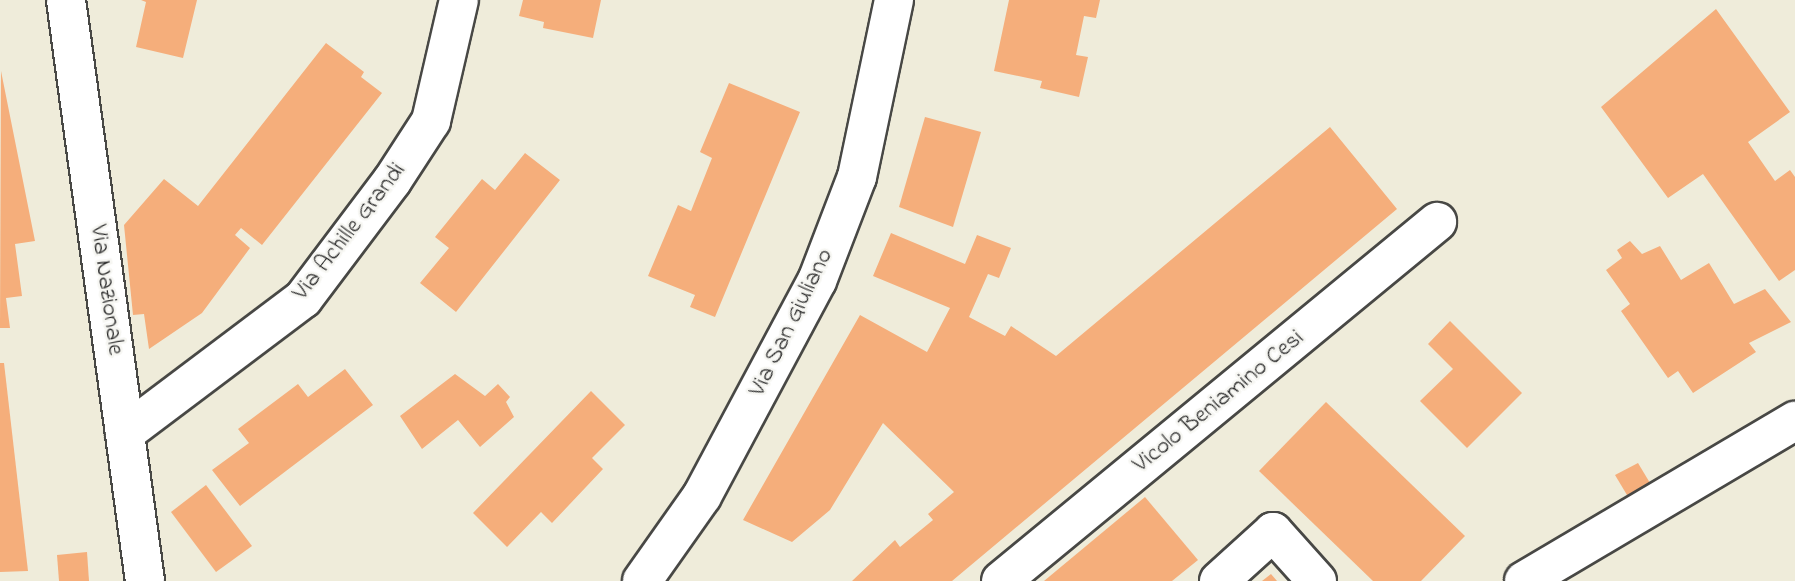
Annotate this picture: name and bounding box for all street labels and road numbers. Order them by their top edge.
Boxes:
street label: Via Achille Grandi [287,157,413,307]
street label: Via Nazionale [83,223,129,357]
street label: Via San Giuliano [744,245,840,401]
street label: Vicolo Beniamino Cesi [1128,324,1310,480]

